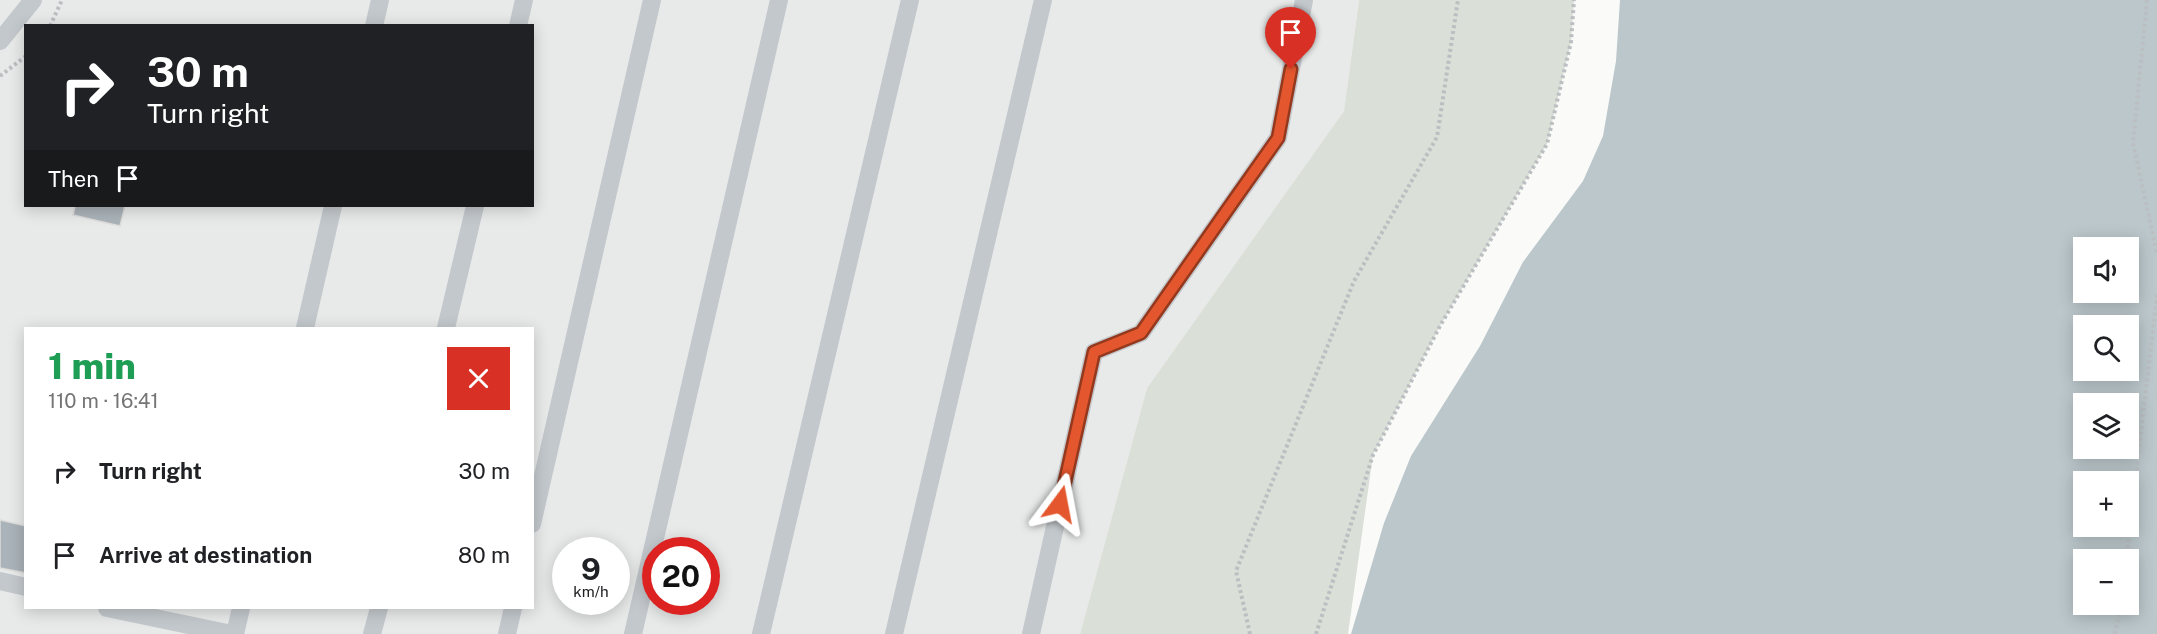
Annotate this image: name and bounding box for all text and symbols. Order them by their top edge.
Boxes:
pin [1265,7,1316,69]
icon: arrive [1274,16,1307,49]
text: 30 m [147,47,249,96]
icon: right [48,48,126,126]
text: Turn right [147,97,270,129]
icon: arrive [111,162,144,195]
text: Then [48,166,99,192]
map controls [2073,237,2139,615]
button: sound [2073,237,2139,303]
button: search [2073,315,2139,381]
text: 1 min [48,345,136,387]
button: close [447,347,510,410]
text: 110 m · 16:41 [48,389,159,413]
button: layers [2073,393,2139,459]
icon: right [48,455,81,488]
text: Turn right [99,458,202,484]
text: 30 m [458,458,510,484]
button: + [2073,471,2139,537]
position arrow [1028,472,1092,536]
speed limit sign: 20 [642,537,720,615]
icon: arrive [48,539,81,572]
text: Arrive at destination [99,542,312,568]
text: 80 m [458,542,510,568]
button: − [2073,549,2139,615]
text: 9 [581,551,601,587]
text: km/h [573,583,609,600]

